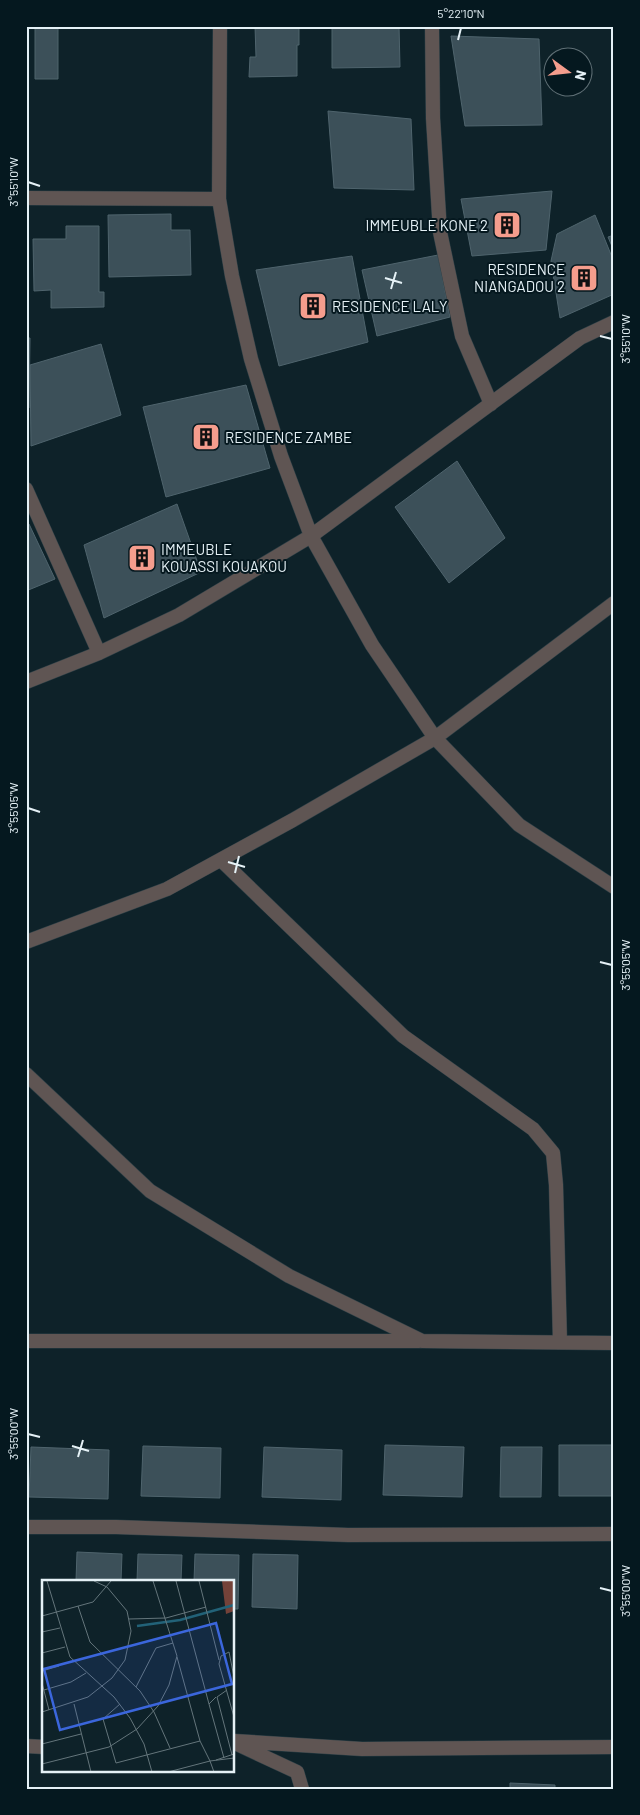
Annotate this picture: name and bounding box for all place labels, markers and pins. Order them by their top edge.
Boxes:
building icon: IMMEUBLE KONE 2 [492,210,522,240]
place label: IMMEUBLE KONE 2 [366,216,488,234]
place label: RESIDENCE NIANGADOU 2 [474,260,565,295]
building icon: RESIDENCE NIANGADOU 2 [569,263,599,293]
building icon: RESIDENCE LALY [298,291,328,321]
place label: RESIDENCE LALY [332,297,448,315]
building icon: RESIDENCE ZAMBE [191,422,221,452]
place label: RESIDENCE ZAMBE [225,428,352,446]
place label: IMMEUBLE KOUASSI KOUAKOU [161,540,287,575]
building icon: IMMEUBLE KOUASSI KOUAKOU [127,543,157,573]

